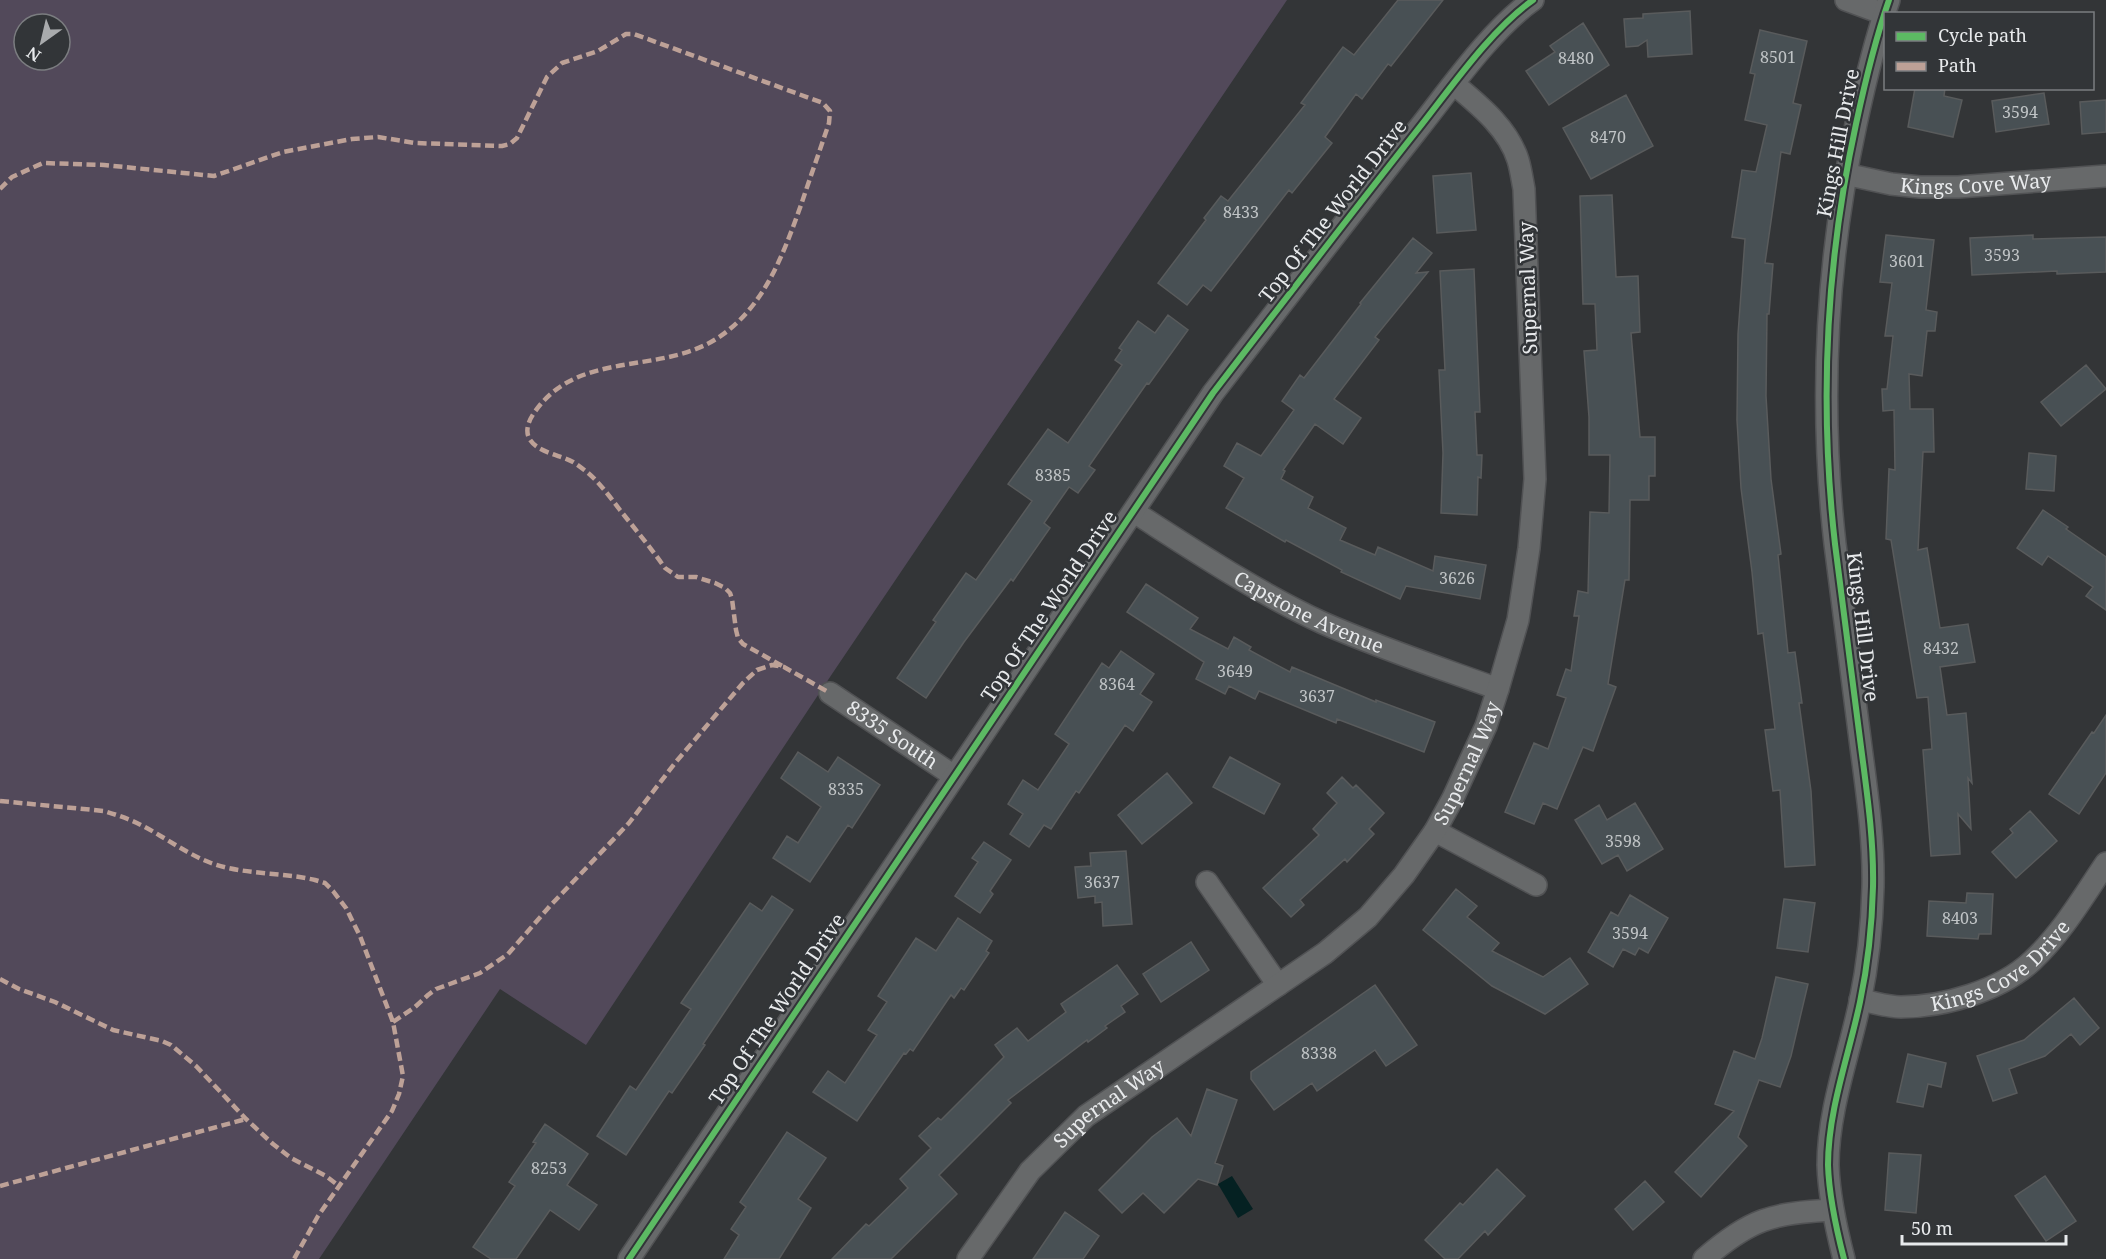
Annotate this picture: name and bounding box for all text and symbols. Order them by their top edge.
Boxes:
north arrow [12,12,72,72]
legend [1884,12,2094,90]
text: Cycle path [1938,23,2027,47]
text: N [22,42,45,67]
house number: 8501 [1760,46,1796,68]
house number: 8480 [1558,47,1594,69]
text: Path [1938,53,1977,77]
street label: Kings Hill Drive [1810,66,1865,219]
house number: 3594 [2002,101,2038,123]
street label: Top Of The World Drive [1253,113,1413,308]
house number: 8470 [1590,126,1626,148]
street label: Kings Cove Way [1899,166,2053,200]
house number: 8433 [1223,201,1259,223]
street label: Supernal Way [1512,220,1543,355]
house number: 3593 [1984,244,2020,266]
house number: 3601 [1889,250,1925,272]
house number: 8385 [1035,464,1071,486]
street label: Top Of The World Drive [974,505,1123,707]
street label: Kings Hill Drive [1841,550,1886,703]
street label: Capstone Avenue [1229,564,1388,659]
house number: 3626 [1439,567,1475,589]
house number: 8432 [1923,637,1959,659]
house number: 3649 [1217,660,1253,682]
house number: 8364 [1099,673,1135,695]
house number: 3637 [1299,685,1335,707]
street label: 8335 South [842,694,944,775]
street label: Supernal Way [1427,697,1506,830]
house number: 8335 [828,778,864,800]
house number: 3598 [1605,830,1641,852]
house number: 3637 [1084,871,1120,893]
house number: 8403 [1942,907,1978,929]
street label: Top Of The World Drive [702,908,851,1110]
street label: Kings Cove Drive [1929,914,2076,1018]
house number: 3594 [1612,922,1648,944]
house number: 8338 [1301,1042,1337,1064]
street label: Supernal Way [1047,1052,1170,1154]
house number: 8253 [531,1157,567,1179]
scale bar [1902,1208,2066,1246]
text: 50 m [1911,1216,1953,1240]

